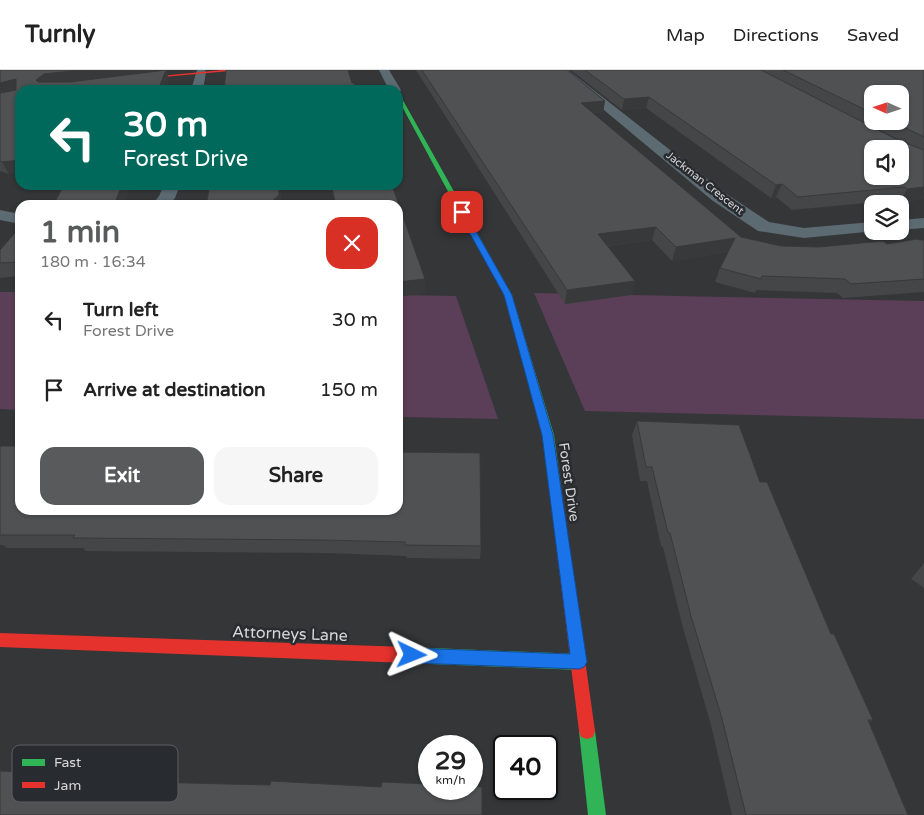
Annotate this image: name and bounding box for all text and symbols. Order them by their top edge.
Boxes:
text: Turnly [25,20,95,49]
text: Map [666,24,705,46]
text: Directions [733,24,819,46]
text: Saved [847,24,899,46]
north arrow [864,85,909,130]
map controls [864,85,909,240]
text: 30 m [123,104,208,146]
icon: left [40,105,105,170]
button: sound [864,140,909,185]
text: Forest Drive [123,146,248,172]
street label: Jackman Crescent [664,149,746,217]
pin [441,191,483,233]
button: layers [864,195,909,240]
icon: arrive [448,198,476,226]
text: 1 min [40,214,120,251]
button: close [326,217,378,269]
text: 180 m · 16:34 [40,252,146,272]
text: Turn left [83,299,159,321]
icon: left [40,306,68,334]
text: 30 m [332,309,378,331]
text: Forest Drive [83,321,174,341]
icon: arrive [40,376,68,404]
text: Arrive at destination [83,379,266,401]
text: 150 m [320,379,378,401]
street label: Forest Drive [555,441,583,523]
button: Exit [40,447,204,505]
button: Share [214,447,378,505]
street label: Attorneys Lane [232,622,348,646]
position arrow [385,628,437,680]
speed limit sign: 40 [493,735,558,800]
legend [12,745,178,802]
text: 29 [435,746,466,776]
text: Fast [54,754,82,771]
text: km/h [435,773,466,787]
text: Jam [54,777,81,794]

